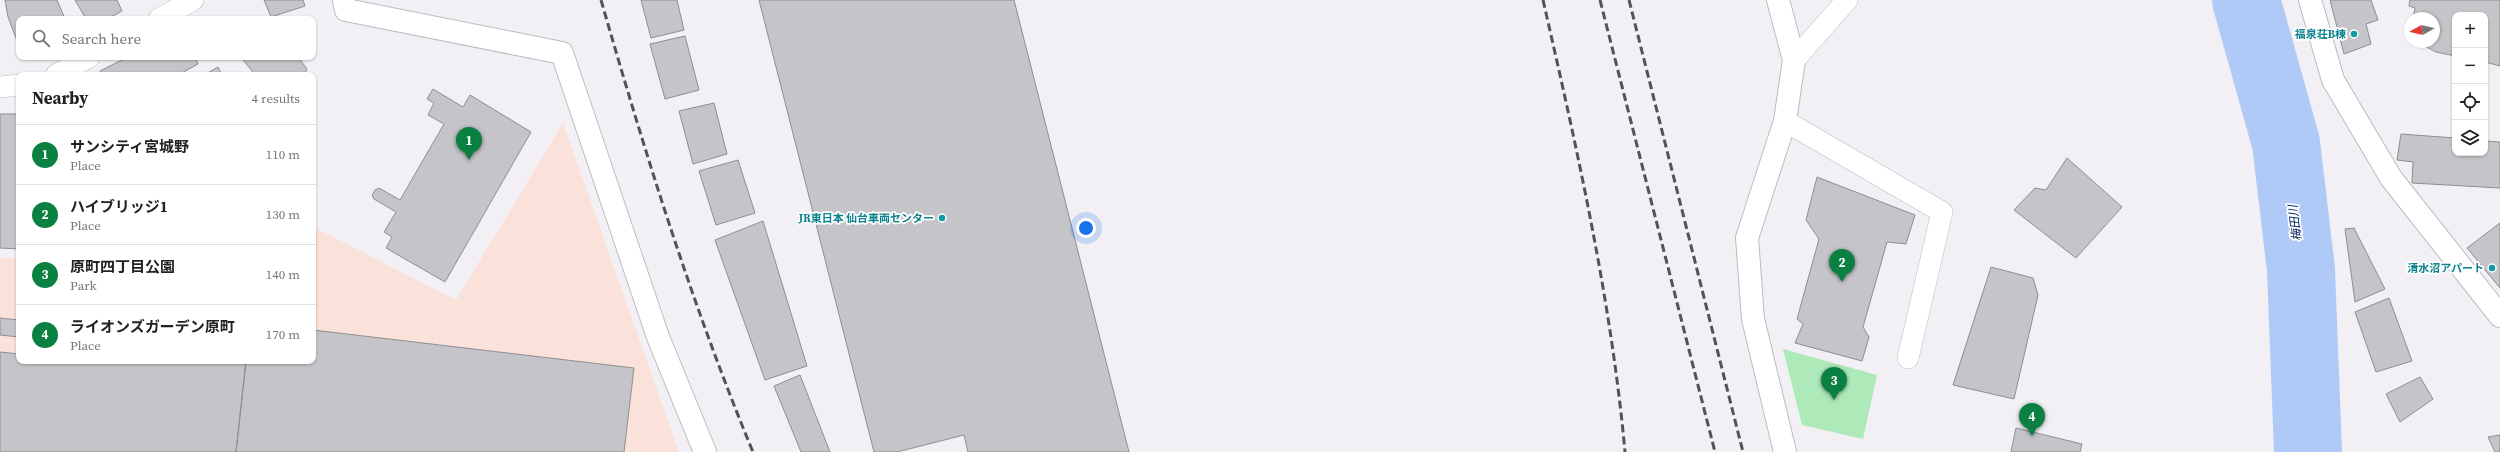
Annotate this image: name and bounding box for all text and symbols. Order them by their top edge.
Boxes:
north arrow [2404,12,2440,48]
map controls [2452,12,2488,156]
button: + [2452,12,2488,48]
search box [16,16,316,60]
icon: search [30,27,52,49]
place label: 福泉荘B棟 [2295,27,2346,42]
text: Search here [62,28,141,49]
marker: 福泉荘B棟 [2349,29,2359,39]
button: − [2452,48,2488,84]
button: locate [2452,84,2488,120]
text: Nearby [32,86,88,110]
text: 4 results [252,90,300,107]
button: layers [2452,120,2488,156]
pin: 1 [456,127,482,160]
text: サンシティ宮城野 [70,136,189,157]
text: 1 [41,146,49,163]
text: 110 m [266,146,300,163]
text: Place [70,157,101,174]
text: ハイブリッジ1 [70,196,168,217]
water label: 梅田川 [2285,202,2305,242]
text: 2 [41,206,49,223]
text: 130 m [266,206,300,223]
place label: JR東日本 仙台車両センター [798,211,934,226]
marker: JR東日本 仙台車両センター [937,213,947,223]
text: Place [70,217,101,234]
your location [1076,218,1096,238]
pin: 2 [1829,249,1855,282]
text: 原町四丁目公園 [70,256,175,277]
place label: 清水沼アパート [2407,261,2484,276]
marker: 清水沼アパート [2487,263,2497,273]
text: 3 [41,266,49,283]
text: 140 m [266,266,300,283]
text: Park [70,277,97,294]
text: ライオンズガーデン原町 [70,316,235,337]
text: 4 [41,326,49,343]
text: 170 m [266,326,300,343]
text: Place [70,337,101,354]
pin: 3 [1821,367,1847,400]
pin: 4 [2019,403,2045,436]

